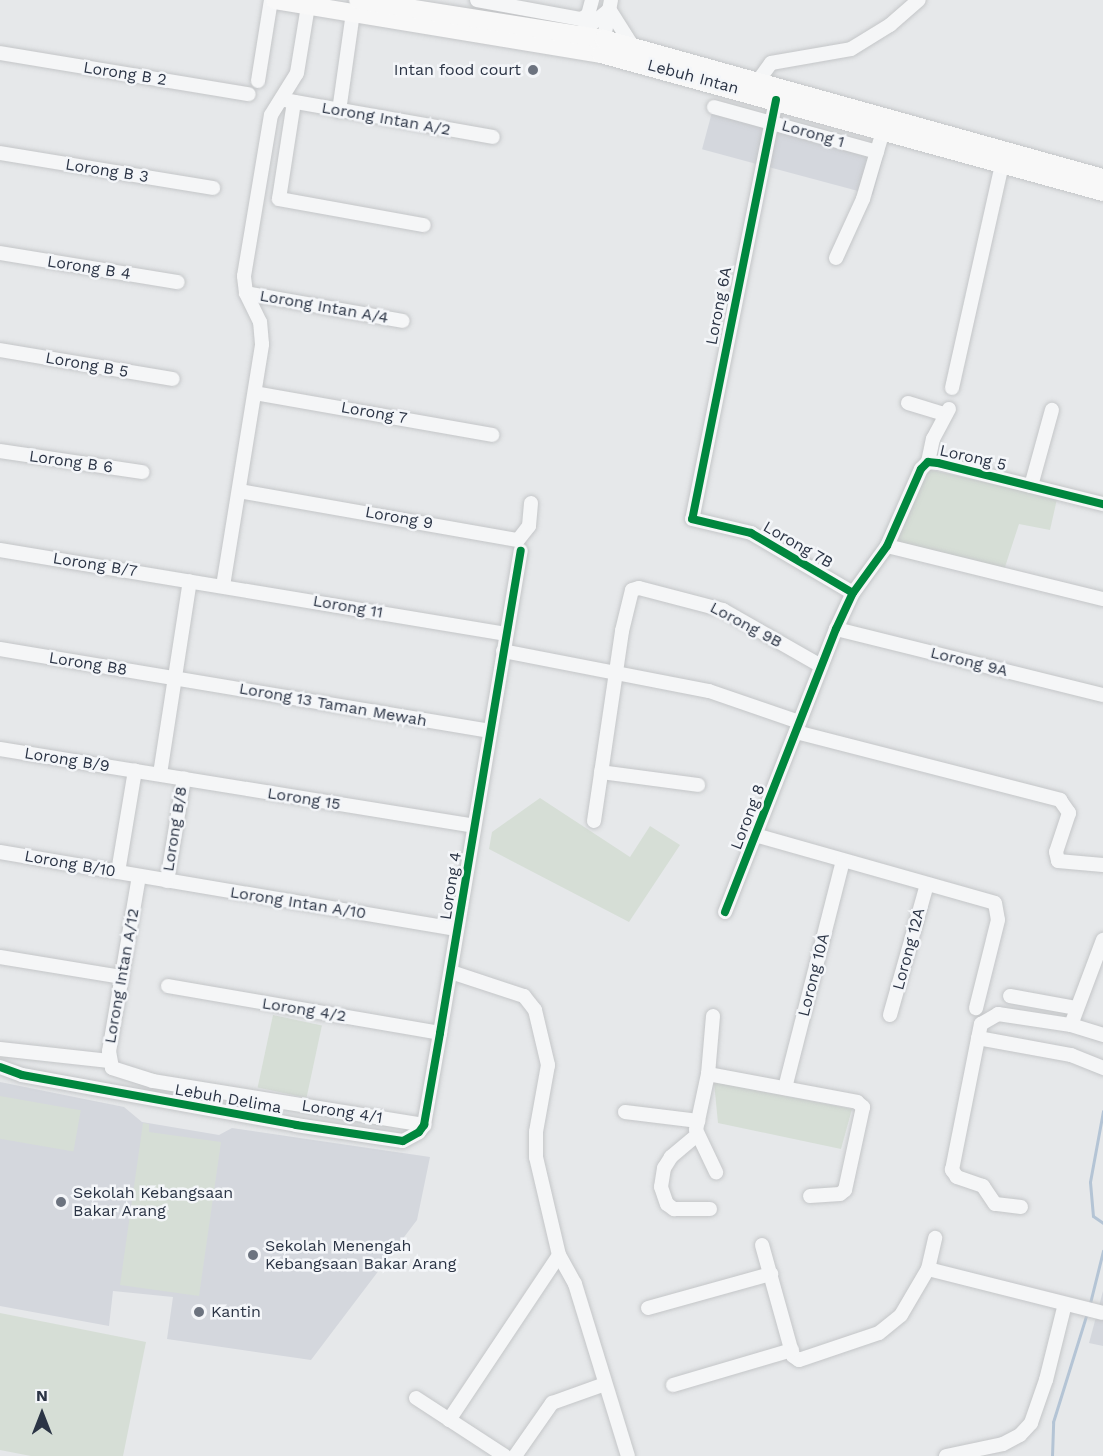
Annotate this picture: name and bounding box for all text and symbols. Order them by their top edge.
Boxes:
street label: Lebuh Intan [645,56,741,98]
street label: Lorong B 2 [82,58,168,90]
place label: Intan food court [393,60,521,80]
marker: Intan food court [526,63,540,77]
street label: Lorong Intan A/2 [320,98,452,140]
street label: Lorong 1 [779,116,847,152]
street label: Lorong B 3 [64,155,150,187]
street label: Lorong B 4 [46,252,132,284]
street label: Lorong 6A [702,265,736,347]
street label: Lorong Intan A/4 [258,286,390,328]
street label: Lorong B 5 [44,348,130,382]
street label: Lorong 7 [339,398,409,428]
street label: Lorong 5 [938,441,1008,475]
street label: Lorong B 6 [28,447,114,477]
street label: Lorong 9 [364,503,434,533]
street label: Lorong 7B [759,517,837,573]
street label: Lorong B/7 [51,549,139,581]
street label: Lorong 11 [311,591,385,623]
street label: Lorong 9B [707,598,785,652]
street label: Lorong 9A [928,643,1010,681]
street label: Lorong B8 [47,648,129,680]
street label: Lorong 13 Taman Mewah [237,679,429,731]
street label: Lorong B/9 [23,744,111,776]
street label: Lorong 8 [727,782,769,852]
street label: Lorong 15 [266,784,342,814]
street label: Lorong B/8 [159,785,191,873]
street label: Lorong B/10 [23,847,117,881]
street label: Lorong 4 [436,851,466,921]
street label: Lorong Intan A/10 [228,883,368,923]
street label: Lorong 12A [889,906,929,992]
street label: Lorong Intan A/12 [101,907,143,1045]
street label: Lorong 10A [794,931,834,1019]
street label: Lorong 4/2 [261,994,347,1026]
street label: Lebuh Delima [173,1080,283,1118]
street label: Lorong 4/1 [300,1096,384,1128]
place label: Sekolah Kebangsaan Bakar Arang [73,1183,233,1221]
marker: Sekolah Kebangsaan Bakar Arang [54,1195,68,1209]
place label: Sekolah Menengah Kebangsaan Bakar Arang [265,1236,457,1274]
marker: Sekolah Menengah Kebangsaan Bakar Arang [246,1248,260,1262]
place label: Kantin [211,1302,261,1322]
marker: Kantin [192,1305,206,1319]
north arrow [12,1384,72,1444]
text: N [36,1386,48,1405]

